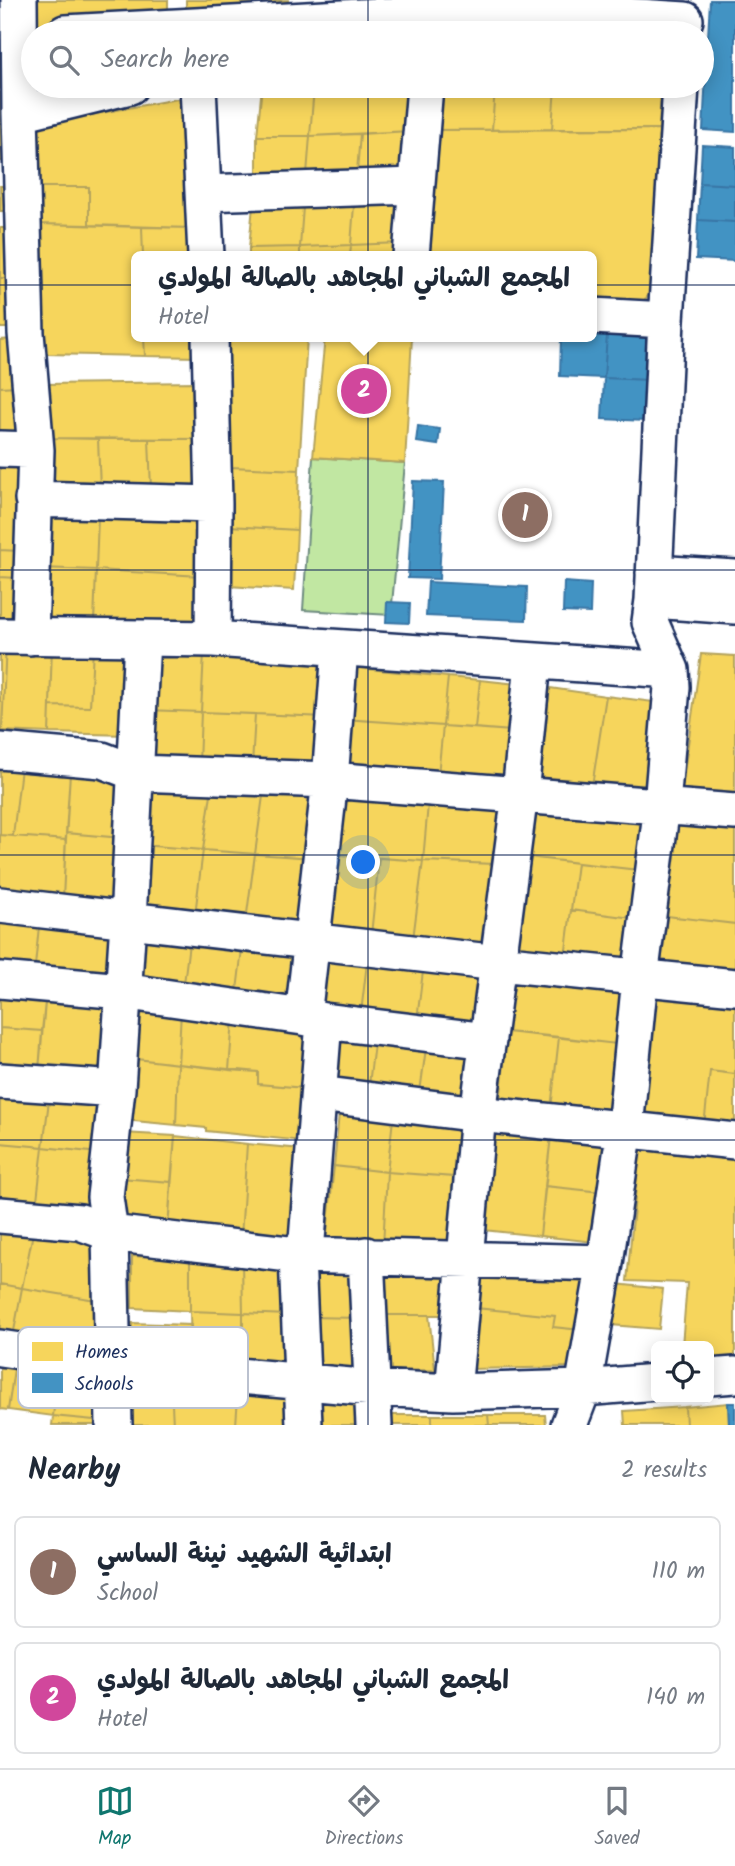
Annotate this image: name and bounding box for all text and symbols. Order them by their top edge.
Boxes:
search box [21,21,714,98]
text: Search here [101,39,229,81]
icon: search [45,41,83,79]
popup [131,251,597,342]
text: المجمع الشباني المجاهد بالصالة المولدي [158,258,570,300]
text: Hotel [158,300,209,336]
pin: 2 [341,365,387,417]
pin: 1 [502,489,548,541]
your location [346,845,380,879]
legend [18,1327,248,1408]
text: Homes [75,1338,128,1368]
map controls [651,1341,714,1404]
button: locate [651,1341,714,1404]
text: Schools [75,1370,134,1400]
text: Nearby [28,1447,120,1495]
text: 2 results [621,1453,707,1489]
text: ابتدائية الشهيد نينة الساسي [97,1534,392,1576]
text: 1 [50,1554,56,1590]
text: 110 m [652,1554,705,1590]
text: School [97,1576,158,1612]
text: المجمع الشباني المجاهد بالصالة المولدي [97,1660,509,1702]
text: 2 [46,1680,60,1716]
text: 140 m [646,1680,705,1716]
text: Hotel [97,1702,148,1738]
tab: Map [96,1782,134,1854]
tab: Directions [325,1782,403,1854]
tab: Saved [594,1782,639,1854]

